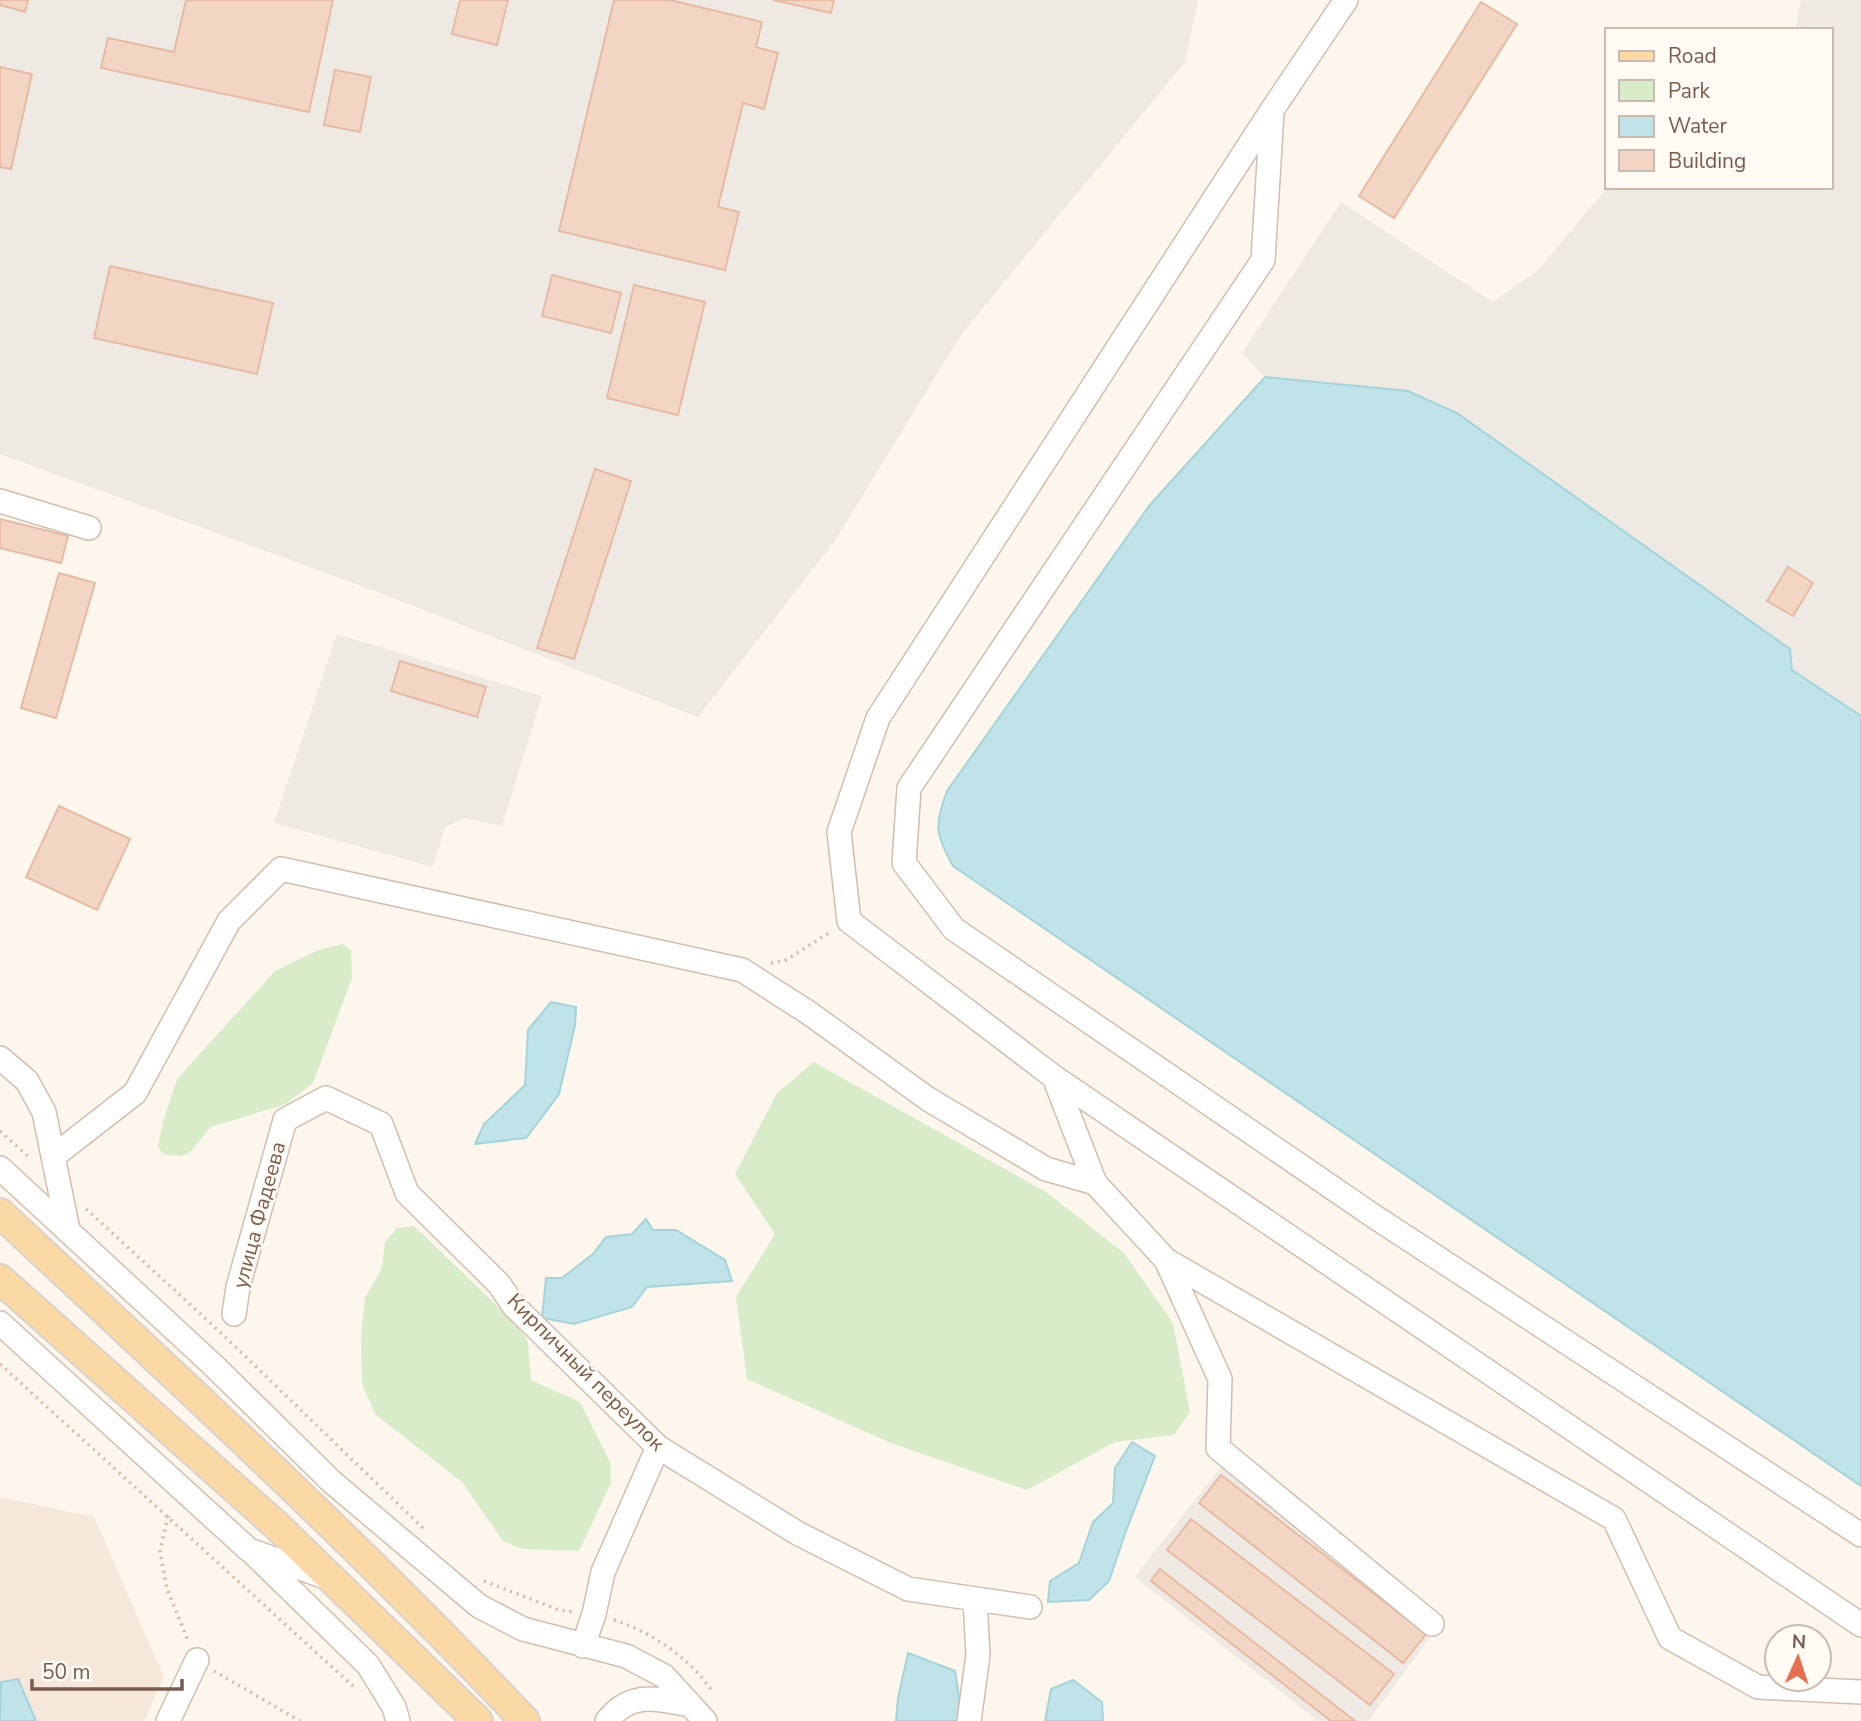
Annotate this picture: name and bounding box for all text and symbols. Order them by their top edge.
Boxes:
legend [1605,28,1833,189]
text: Road [1668,42,1717,70]
text: Park [1668,77,1710,105]
text: Water [1668,112,1727,140]
text: Building [1668,147,1746,175]
street label: улица Фадеева [226,1138,292,1292]
street label: Кирпичный переулок [501,1287,672,1458]
north arrow [1763,1623,1833,1693]
text: N [1791,1629,1807,1655]
scale bar [32,1648,182,1692]
text: 50 m [42,1658,91,1686]

